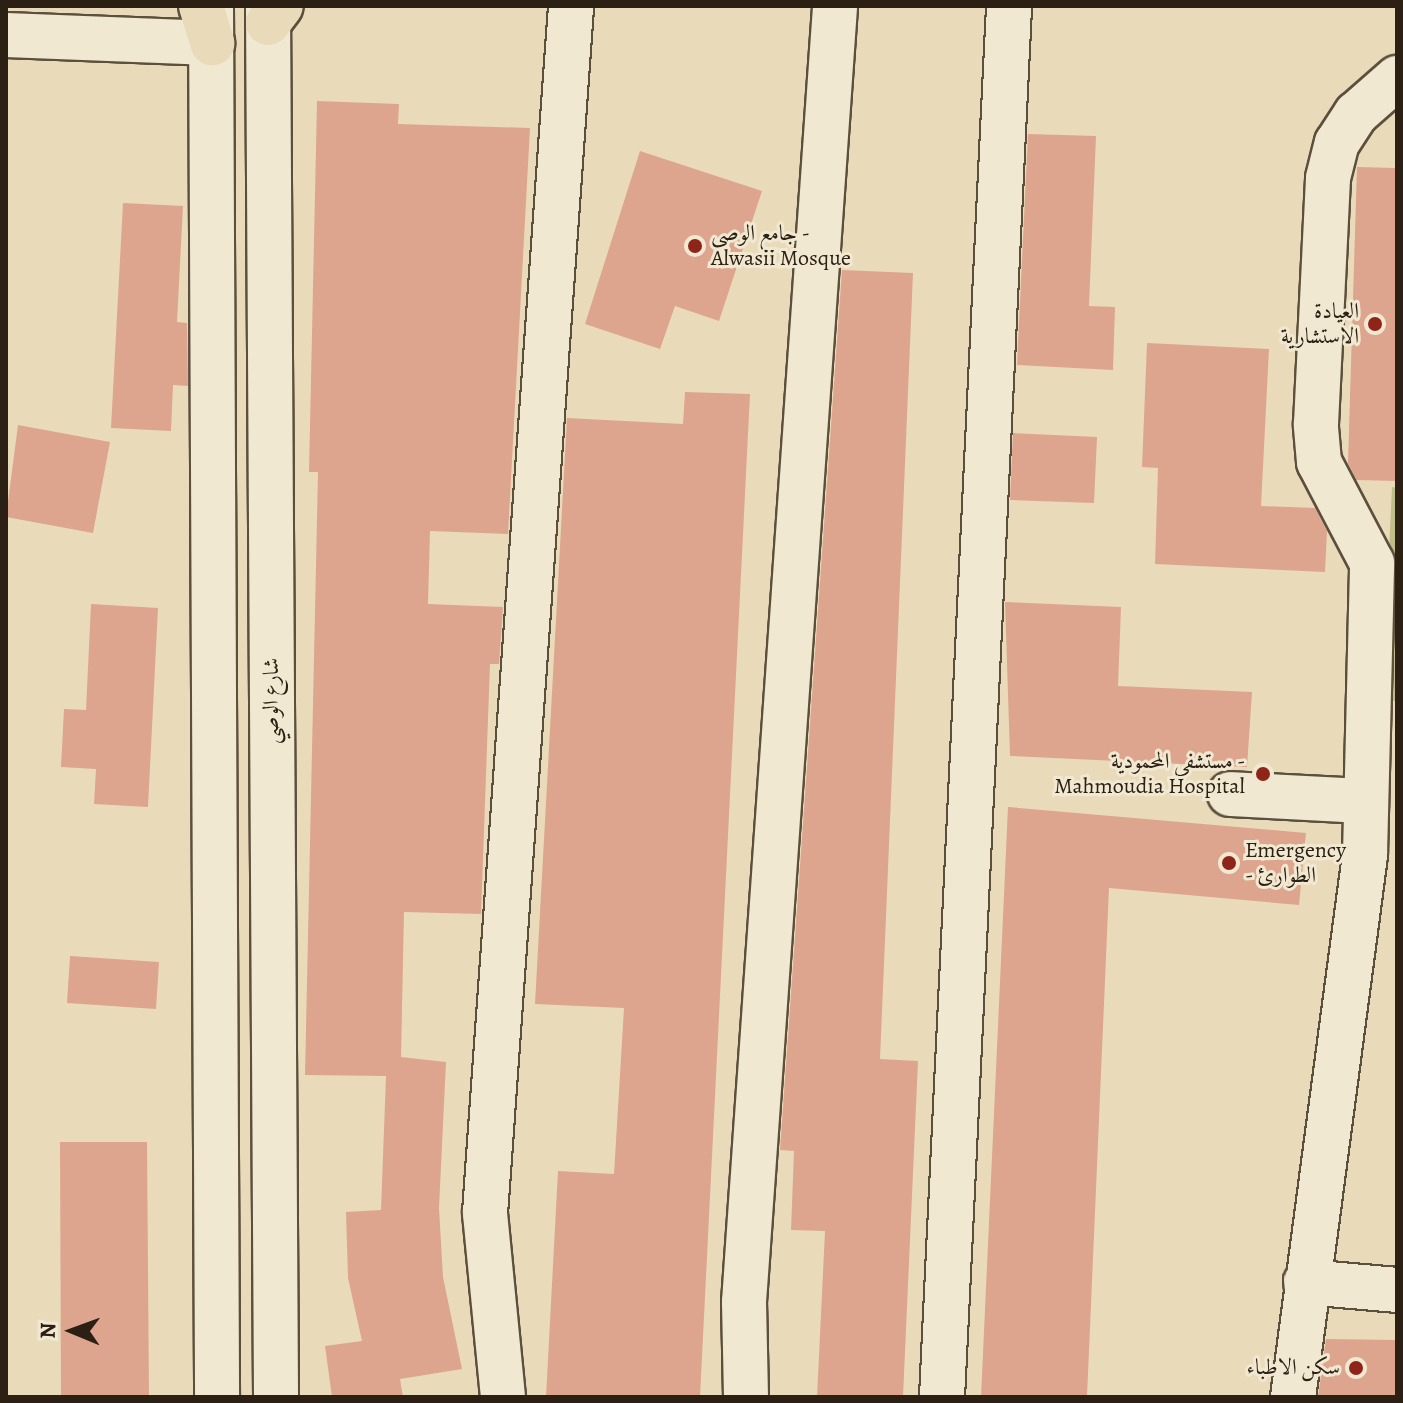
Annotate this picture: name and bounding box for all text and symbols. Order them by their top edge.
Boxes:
place label: جامع الوصي - Alwasii Mosque [711,220,851,272]
marker: جامع الوصي - Alwasii Mosque [686,237,704,255]
place label: العيادة الاستشارية [1281,298,1359,350]
marker: العيادة الاستشارية [1366,315,1384,333]
street label: شارع الوصي [259,658,285,744]
place label: مستشفى المحمودية - Mahmoudia Hospital [1054,748,1245,800]
marker: مستشفى المحمودية - Mahmoudia Hospital [1252,763,1274,785]
place label: Emergency - الطوارئ [1245,837,1346,888]
marker: Emergency - الطوارئ [1220,854,1238,872]
north arrow [32,1291,112,1371]
text: N [33,1322,63,1339]
place label: سكن الاطباء [1247,1355,1340,1381]
marker: سكن الاطباء [1347,1359,1365,1377]

